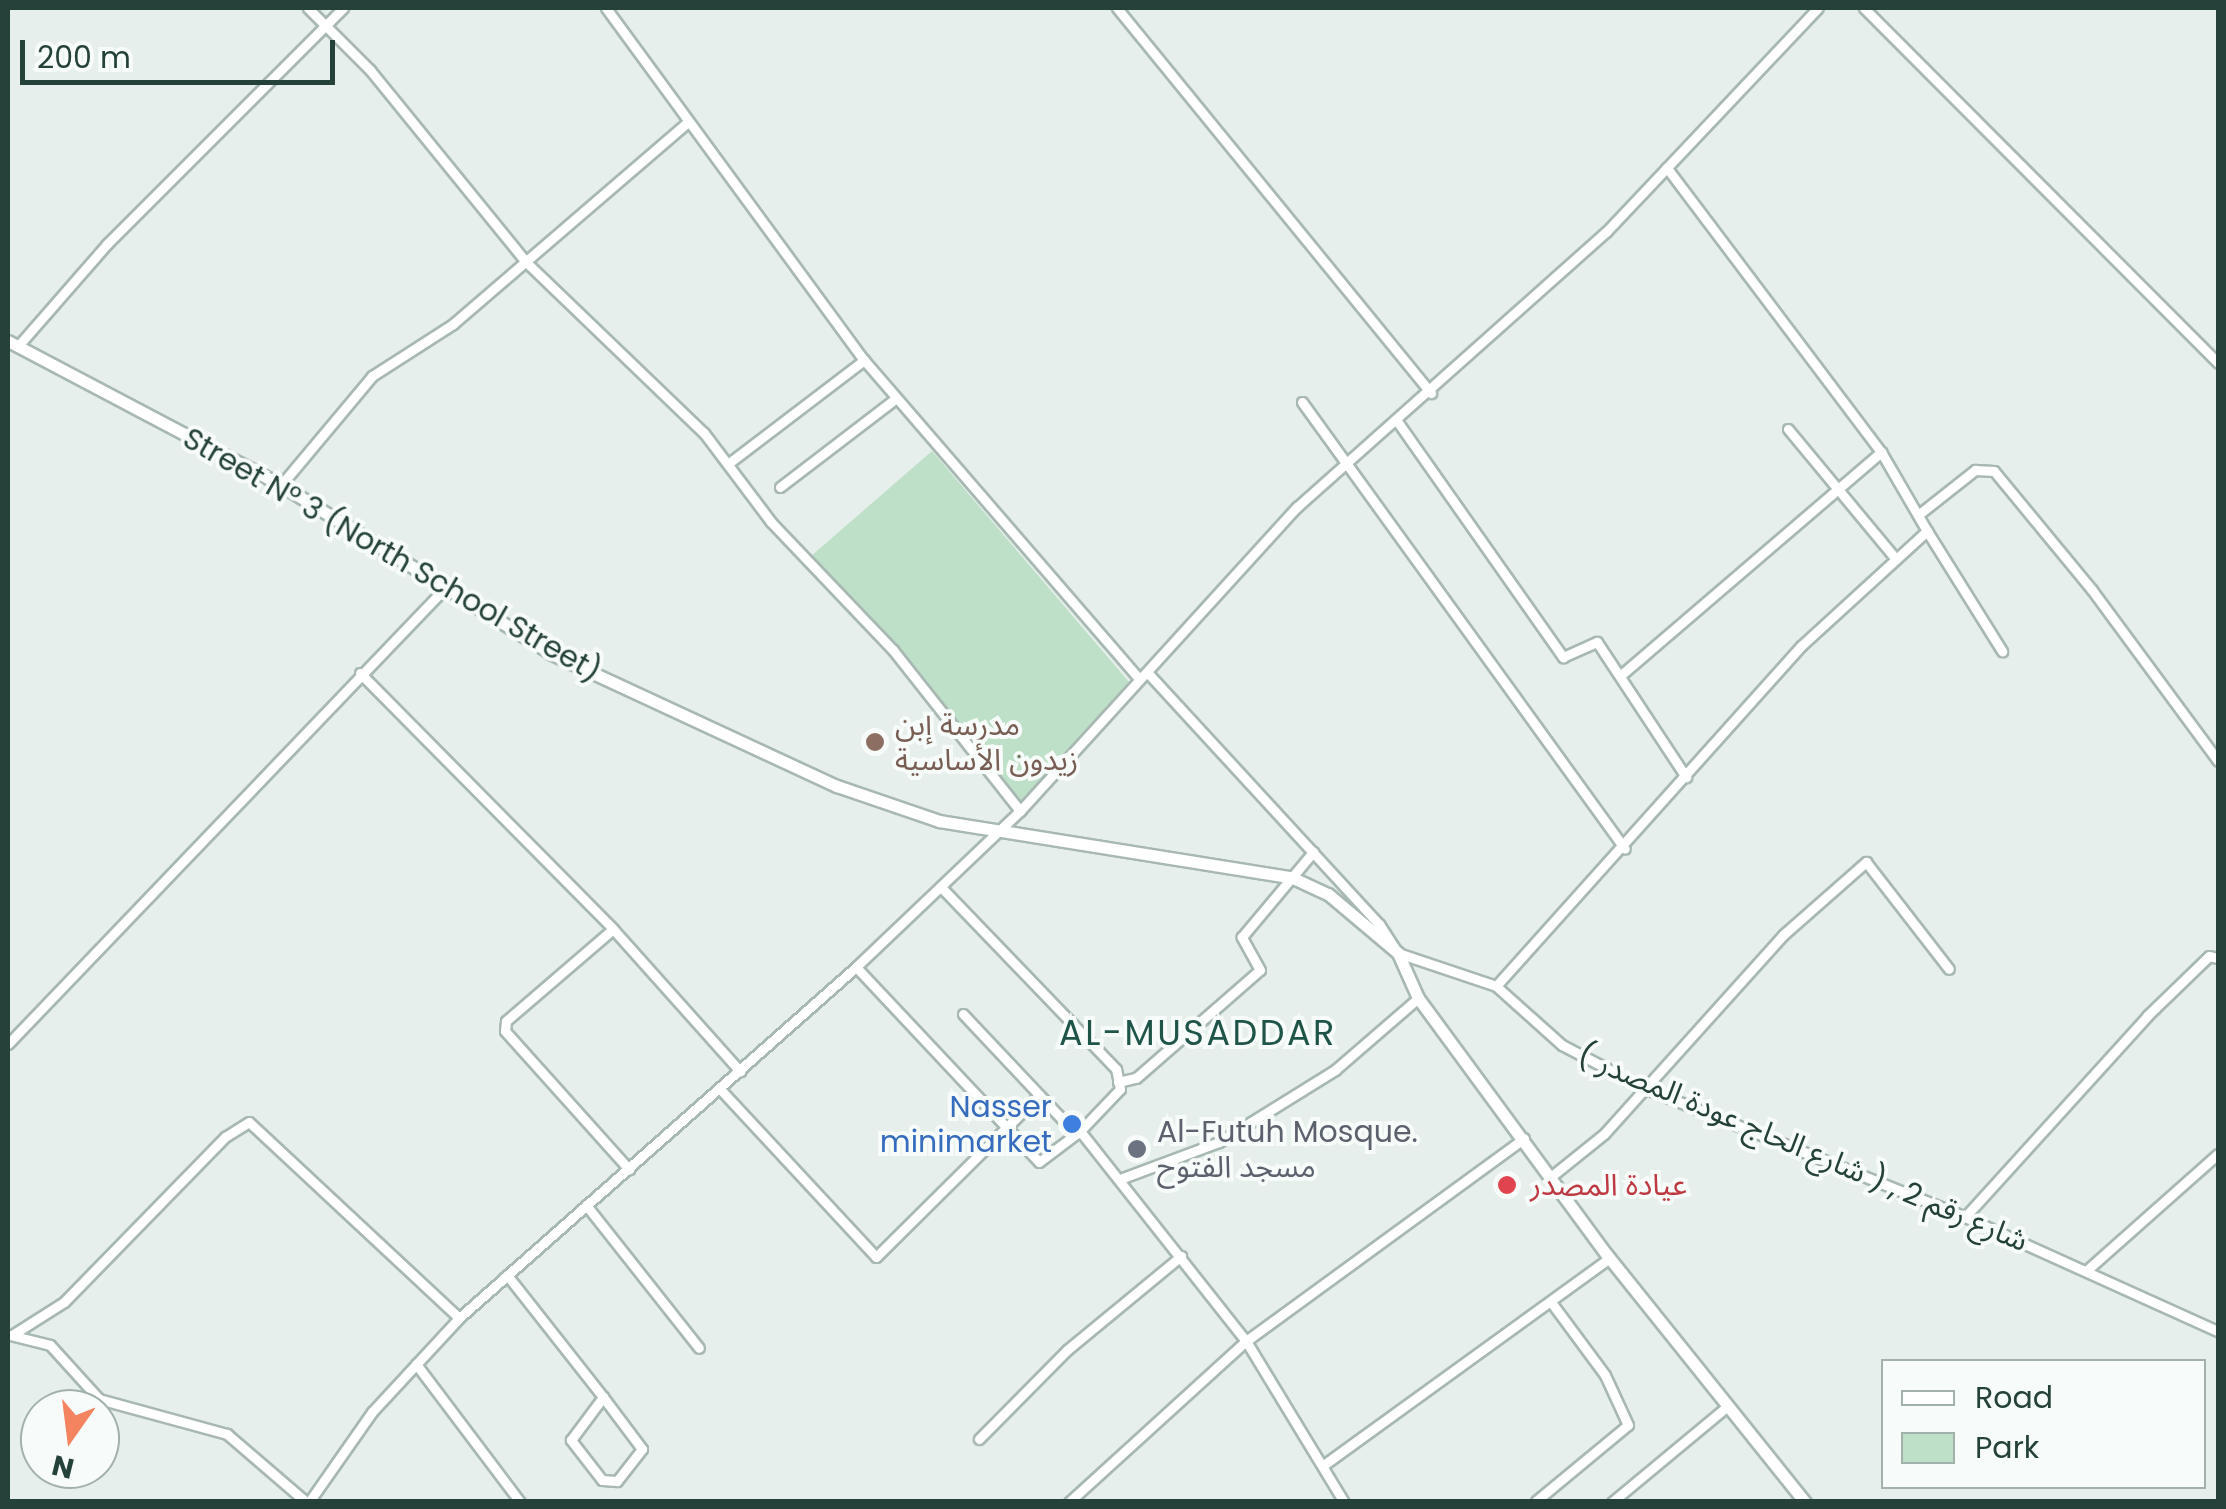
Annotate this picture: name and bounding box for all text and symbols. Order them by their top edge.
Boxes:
scale bar [25,20,340,82]
text: 200 m [37,36,131,79]
street label: Street N° 3 (North School Street) [177,420,607,690]
place label: مدرسة إبن زيدون الأساسية [895,707,1078,778]
marker: مدرسة إبن زيدون الأساسية [864,731,886,753]
district label: AL-MUSADDAR [1059,1012,1337,1054]
street label: شارع رقم 2 , ( شارع الحاج عودة المصدر ) [1573,1037,2033,1259]
place label: Nasser minimarket [880,1089,1052,1160]
marker: Nasser minimarket [1061,1113,1083,1135]
place label: Al-Futuh Mosque. مسجد الفتوح [1157,1114,1418,1184]
marker: Al-Futuh Mosque. مسجد الفتوح [1126,1138,1148,1160]
place label: عيادة المصدر [1530,1167,1687,1203]
marker: عيادة المصدر [1494,1172,1520,1198]
legend [1881,1359,2206,1489]
text: Road [1975,1376,2053,1419]
north arrow [20,1389,120,1489]
text: Park [1975,1426,2039,1469]
text: N [48,1445,78,1488]

